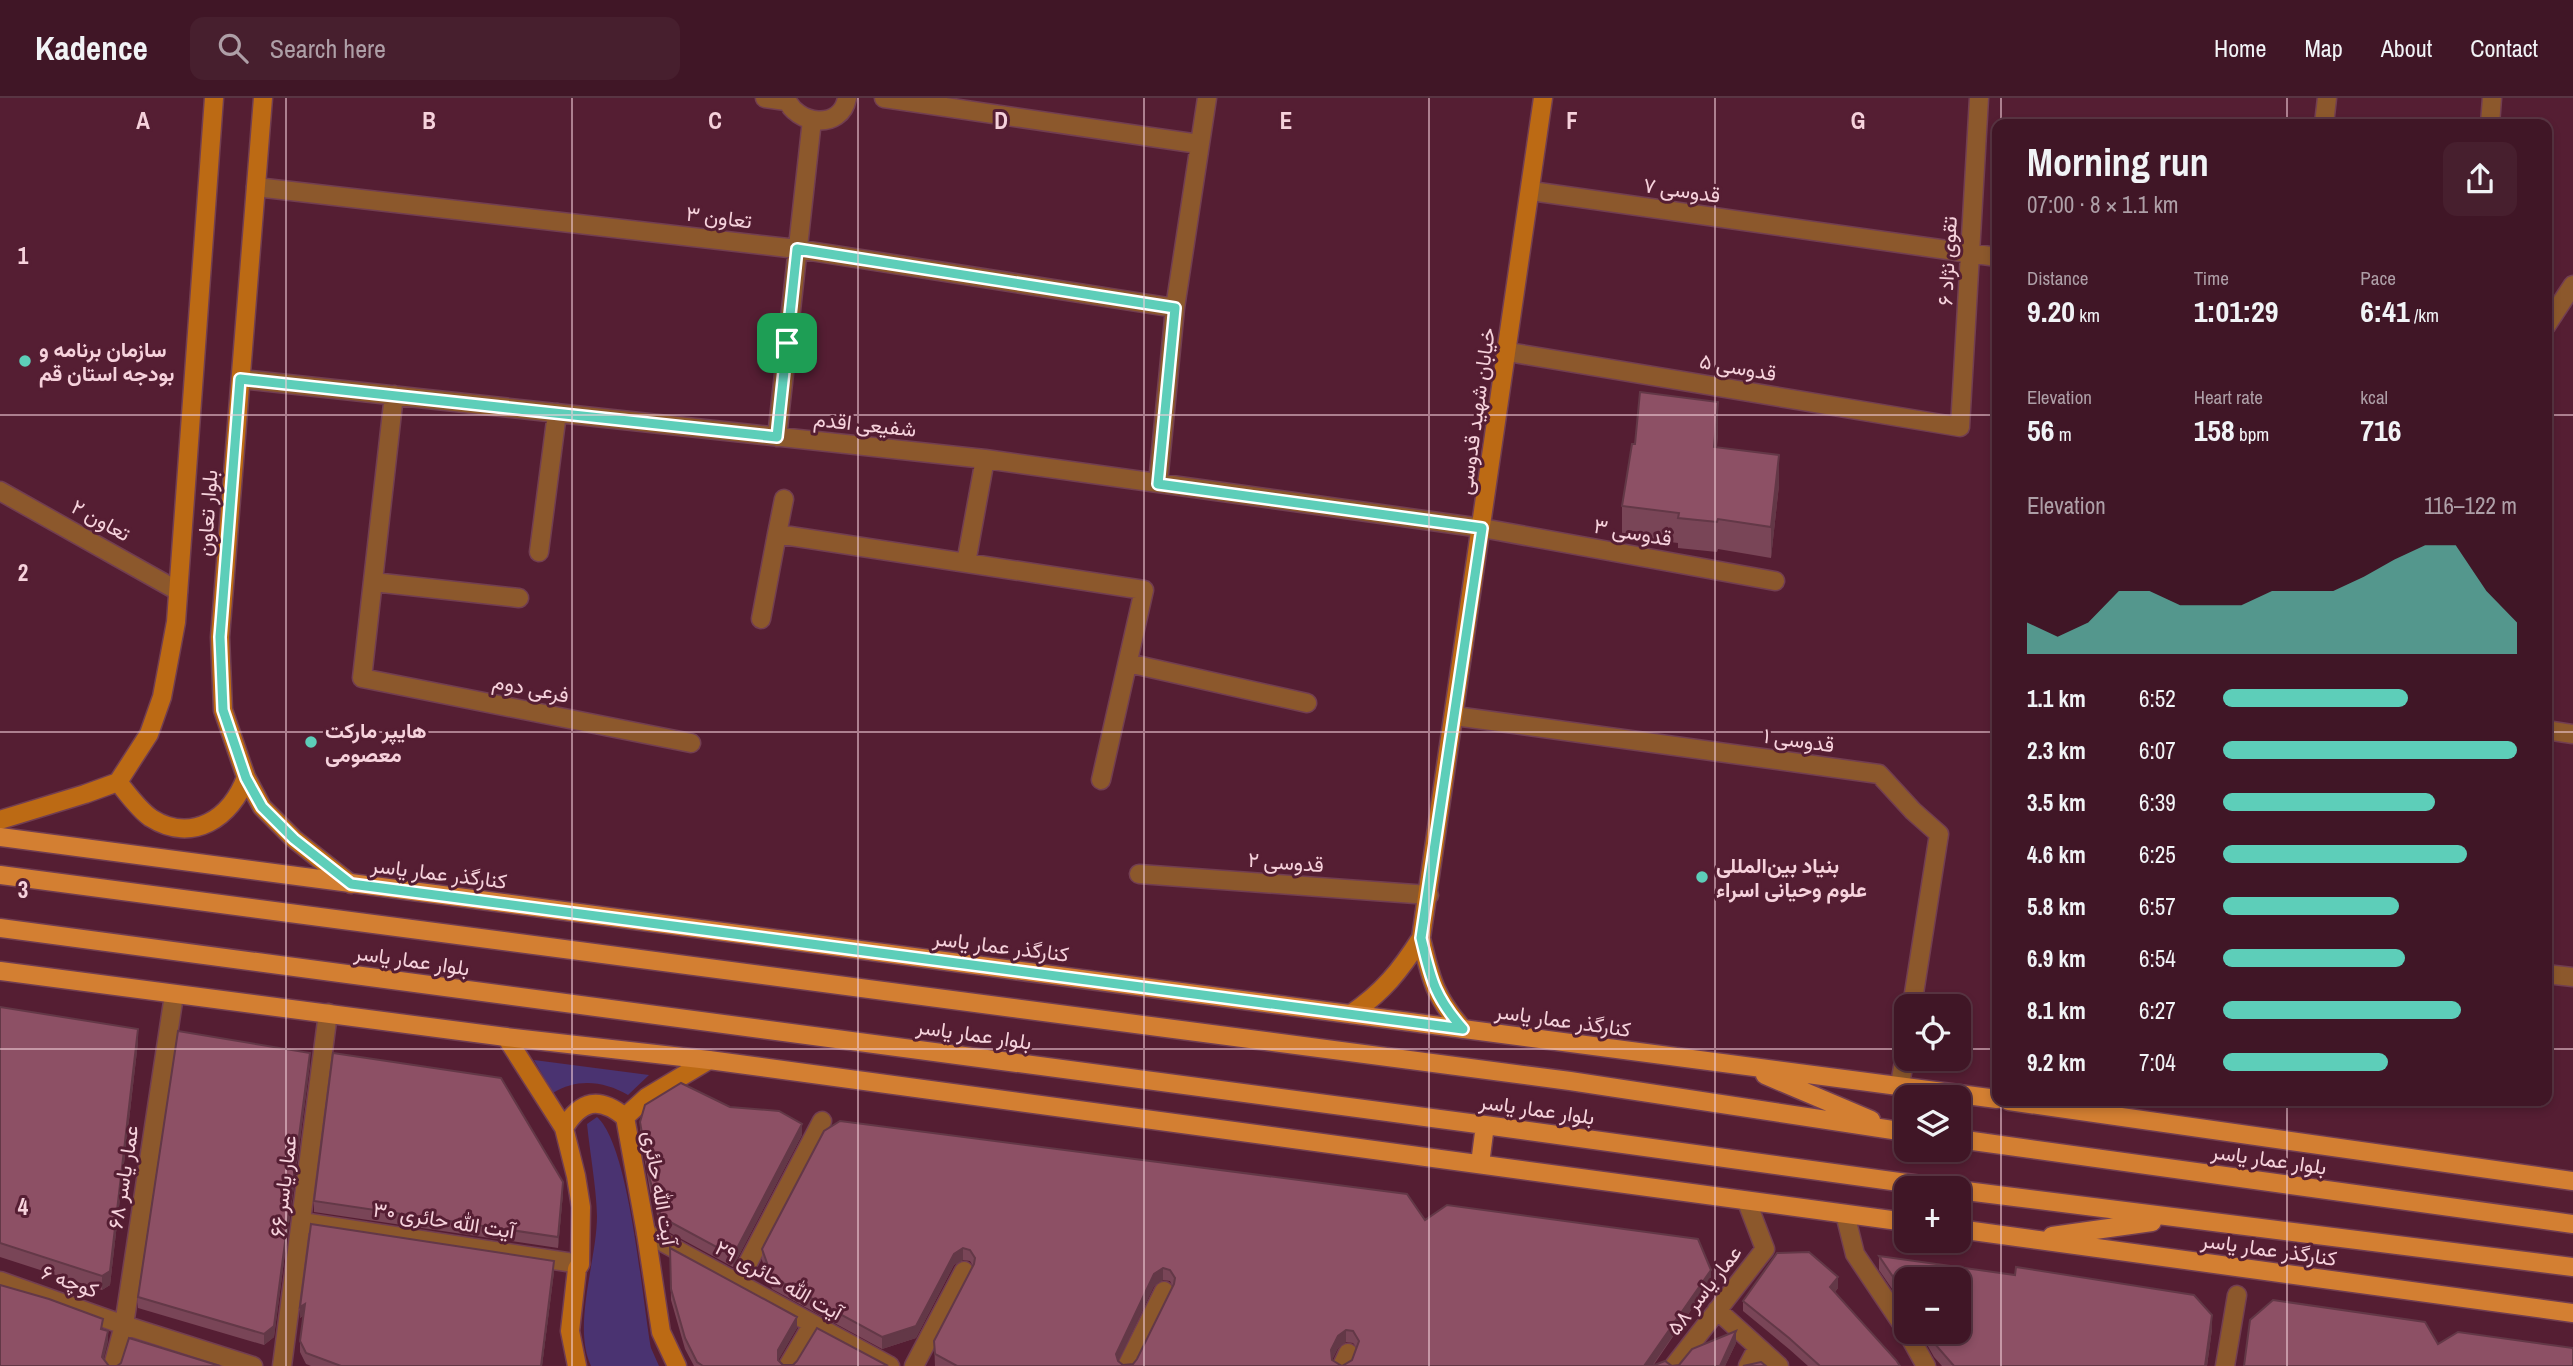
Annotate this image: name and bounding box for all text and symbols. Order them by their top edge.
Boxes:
search box [190,17,680,80]
text: Kadence [35,26,148,70]
icon: search [214,29,252,67]
text: Search here [270,31,386,66]
text: Home [2214,32,2266,64]
text: Map [2304,32,2343,64]
text: About [2381,32,2432,64]
text: Contact [2470,32,2538,64]
text: A [136,105,150,136]
text: B [422,105,436,136]
text: C [708,105,722,136]
text: D [994,105,1008,136]
text: E [1280,105,1292,136]
text: F [1566,105,1578,136]
text: G [1851,105,1865,136]
text: Morning run [2027,137,2209,188]
button: share [2443,142,2517,216]
street label: قدوسی ۷ [1642,170,1722,210]
text: 07:00 · 8 × 1.1 km [2027,189,2179,220]
street label: تعاون ۳ [684,199,754,235]
street label: تقوی نژاد ۶ [1930,215,1964,306]
text: 1 [18,240,29,271]
text: Distance [2027,265,2088,291]
text: Time [2194,265,2229,291]
text: Pace [2360,265,2396,291]
text: 9.20 [2027,291,2075,331]
text: 1:01:29 [2194,291,2278,331]
text: 6:41 [2360,291,2410,331]
text: km [2075,302,2100,328]
text: /km [2410,302,2439,328]
pin [757,313,817,373]
icon: arrive [768,324,806,362]
street label: خیابان شهید قدوسی [1450,325,1502,497]
place label: سازمان برنامه و بودجه استان قم [39,335,174,388]
street label: قدوسی ۵ [1697,346,1779,388]
marker: سازمان برنامه و بودجه استان قم [17,353,33,369]
text: Elevation [2027,384,2092,410]
text: Heart rate [2194,384,2263,410]
text: kcal [2360,384,2388,410]
street label: شفیعی اقدم [812,404,918,444]
text: 56 [2027,410,2054,450]
text: 158 [2194,410,2235,450]
text: 716 [2360,410,2401,450]
text: m [2054,421,2072,447]
text: bpm [2235,421,2269,447]
street label: بلوار تعاون [190,469,224,557]
text: Elevation [2027,490,2106,521]
text: 116–122 m [2424,490,2517,521]
street label: تعاون ۲ [66,492,136,548]
street label: قدوسی ۳ [1592,511,1674,553]
text: 2 [18,557,28,588]
street label: فرعی دوم [490,666,572,710]
text: 1.1 km [2027,683,2086,714]
text: 6:52 [2139,683,2176,714]
place label: هایپر مارکت معصومی [325,716,427,769]
street label: قدوسی ۱ [1762,721,1836,759]
marker: هایپر مارکت معصومی [303,734,319,750]
text: 2.3 km [2027,735,2086,766]
text: 6:07 [2139,735,2176,766]
text: 3.5 km [2027,787,2086,818]
text: 6:39 [2139,787,2176,818]
text: 4.6 km [2027,839,2086,870]
text: 6:25 [2139,839,2176,870]
street label: قدوسی ۲ [1247,845,1325,879]
street label: کنارگذر عمار یاسر [368,850,509,896]
place label: بنیاد بین‌المللی علوم وحیانی اسراء [1716,851,1867,904]
marker: بنیاد بین‌المللی علوم وحیانی اسراء [1694,869,1710,885]
text: 3 [18,874,28,905]
text: 5.8 km [2027,891,2086,922]
text: 6:57 [2139,891,2176,922]
street label: کنارگذر عمار یاسر [930,923,1071,969]
street label: بلوار عمار یاسر [351,937,472,982]
text: 6.9 km [2027,943,2086,974]
text: 6:54 [2139,943,2176,974]
map controls [1894,994,1971,1344]
button: locate [1894,994,1971,1071]
text: 8.1 km [2027,995,2086,1026]
text: 6:27 [2139,995,2176,1026]
street label: کنارگذر عمار یاسر [1492,996,1633,1044]
street label: بلوار عمار یاسر [913,1011,1034,1056]
text: 9.2 km [2027,1047,2086,1078]
text: 7:04 [2139,1047,2176,1078]
button: layers [1894,1085,1971,1162]
street label: بلوار عمار یاسر [1476,1086,1597,1131]
street label: عمار یاسر ۶۸ [100,1123,146,1231]
street label: آیت الله حائری [636,1128,685,1250]
street label: عمار یاسر ۶۶ [262,1133,304,1239]
street label: بلوار عمار یاسر [2208,1136,2329,1181]
button: + [1894,1176,1971,1253]
text: 4 [18,1191,29,1222]
street label: آیت الله حائری ۳۰ [371,1194,519,1246]
street label: کنارگذر عمار یاسر [2198,1225,2339,1273]
street label: آیت الله حائری ۲۹ [710,1233,850,1328]
street label: عمار یاسر ۵۸ [1660,1239,1748,1341]
street label: کوچه ۶ [37,1257,103,1305]
button: − [1894,1267,1971,1344]

